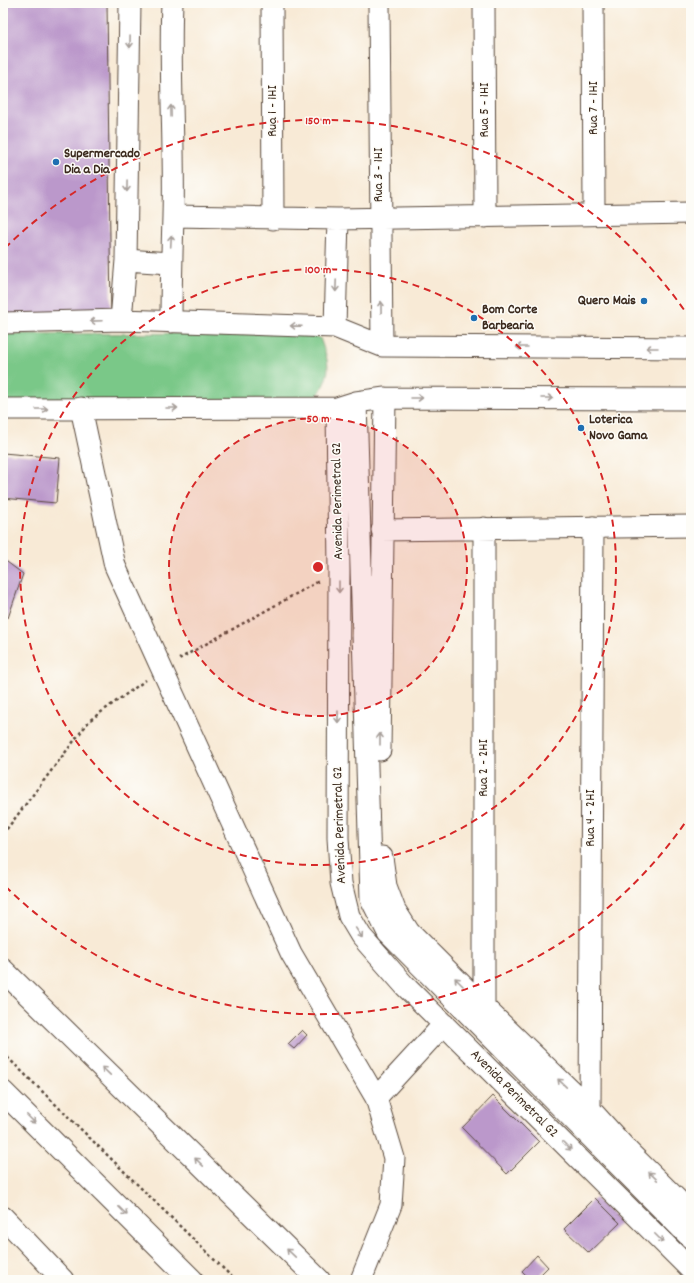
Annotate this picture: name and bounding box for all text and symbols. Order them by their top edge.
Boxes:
one-way arrow [126,35,134,48]
street label: Rua 7 - 1HI [584,80,604,135]
street label: Rua 5 - 1HI [475,82,495,137]
street label: Rua 1 - 1HI [263,85,283,137]
one-way arrow [167,105,175,118]
text: 150 m [305,113,331,130]
place label: Supermercado Dia a Dia [64,144,140,180]
street label: Rua 3 - 1HI [369,147,389,202]
marker: Supermercado Dia a Dia [51,157,61,167]
one-way arrow [123,179,131,192]
one-way arrow [168,235,175,248]
text: 100 m [305,262,331,279]
one-way arrow [332,279,340,292]
place label: Quero Mais [578,291,636,311]
marker: Quero Mais [639,296,649,306]
place label: Bom Corte Barbearia [482,300,537,336]
one-way arrow [377,301,385,314]
marker: Bom Corte Barbearia [469,313,479,323]
one-way arrow [90,317,103,325]
one-way arrow [290,322,303,330]
one-way arrow [516,343,529,351]
one-way arrow [646,344,659,352]
one-way arrow [410,394,423,402]
one-way arrow [540,395,553,402]
one-way arrow [165,404,178,412]
one-way arrow [35,405,48,413]
place label: Loterica Novo Gama [589,410,649,446]
text: 50 m [306,411,330,428]
marker: Loterica Novo Gama [576,423,586,433]
street label: Avenida Perimetral G2 [327,442,349,560]
centre of rings [311,560,325,574]
one-way arrow [335,580,343,593]
one-way arrow [334,710,342,723]
one-way arrow [376,733,384,746]
street label: Rua 2 - 2HI [474,739,494,797]
street label: Avenida Perimetral G2 [328,766,352,884]
street label: Rua 4 - 2HI [581,789,601,847]
one-way arrow [355,927,363,938]
one-way arrow [454,977,464,987]
street label: Avenida Perimetral G2 [465,1045,563,1143]
one-way arrow [101,1066,111,1075]
one-way arrow [557,1078,567,1088]
one-way arrow [26,1114,36,1124]
one-way arrow [562,1141,572,1151]
one-way arrow [194,1157,204,1167]
one-way arrow [648,1171,658,1180]
one-way arrow [118,1206,128,1216]
one-way arrow [654,1233,664,1243]
one-way arrow [286,1248,296,1258]

